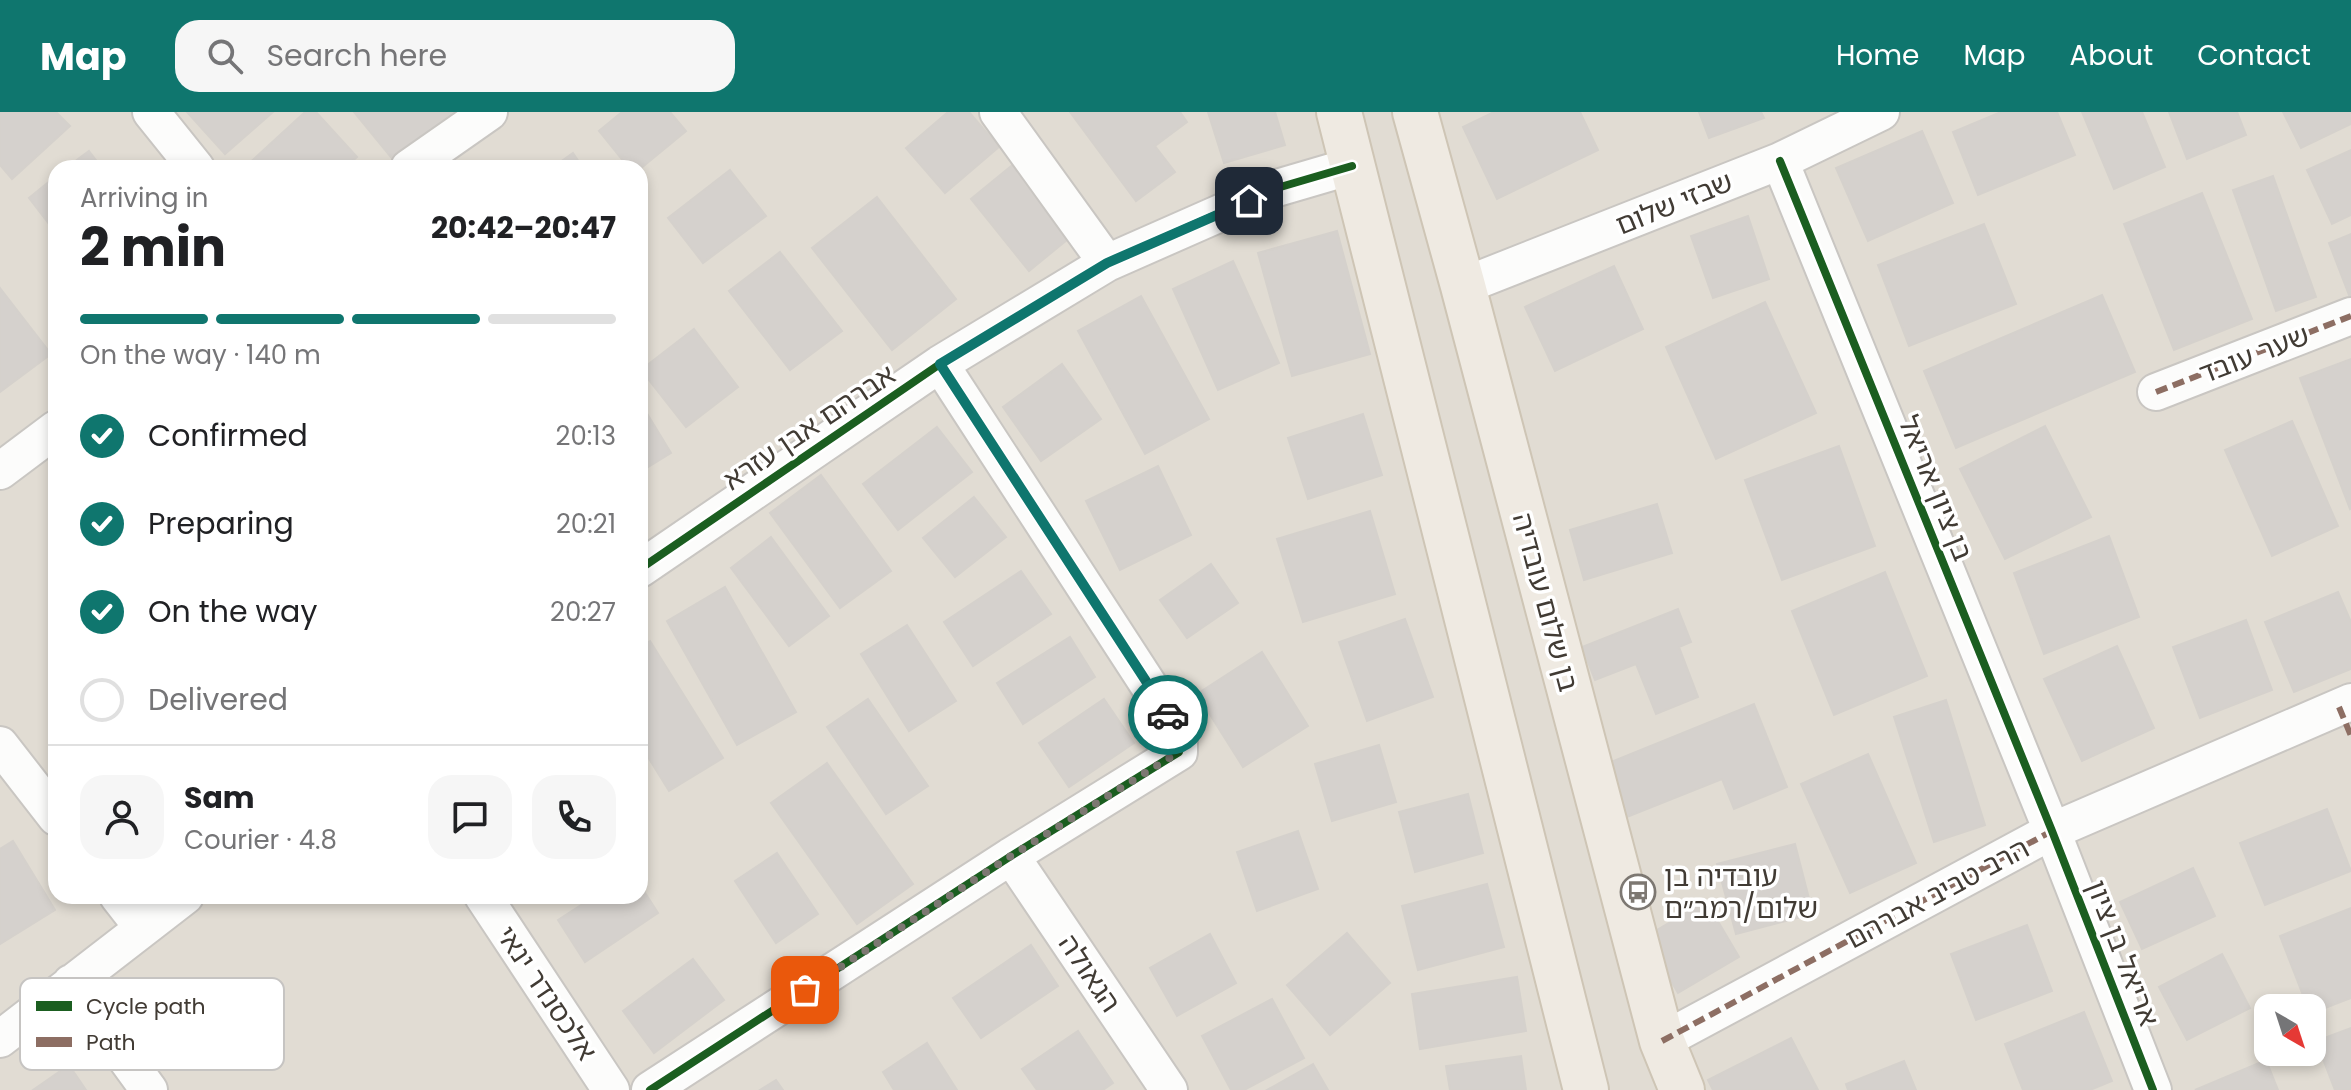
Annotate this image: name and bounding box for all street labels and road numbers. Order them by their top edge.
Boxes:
street label: שבזי שלום [1610,162,1739,245]
street label: שער עובד [2194,316,2315,393]
street label: אברהם אבן עזרא [715,355,903,500]
street label: בן ציון אריאל [1889,410,1982,567]
street label: בן שלום עובדיה [1503,508,1588,696]
street label: הרב טביב אברהם [1839,829,2036,958]
street label: אריאל בן ציון [2077,874,2168,1032]
street label: אלכסנדר ינאי [487,918,606,1068]
street label: הגאולה [1049,927,1130,1020]

